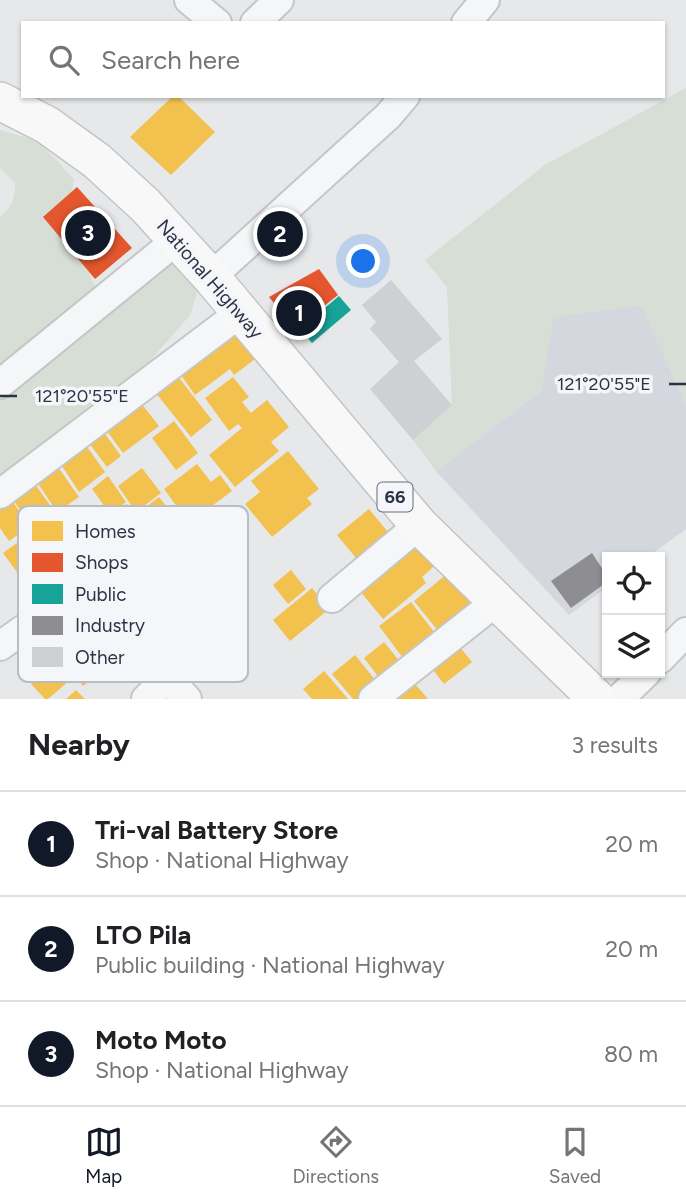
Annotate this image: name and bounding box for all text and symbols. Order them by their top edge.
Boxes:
search box [21,21,665,98]
icon: search [45,41,83,79]
text: Search here [101,44,240,76]
pin: 3 [65,207,111,259]
pin: 2 [257,208,303,260]
street label: National Highway [152,215,268,343]
your location [346,244,380,278]
pin: 1 [276,287,322,339]
text: 121°20'55"E [557,373,651,395]
text: 121°20'55"E [35,385,129,407]
road number: 66 [378,482,412,512]
legend [18,506,248,682]
text: Homes [75,520,136,543]
text: Shops [75,551,129,574]
map controls [602,552,665,678]
button: locate [602,552,665,615]
text: Public [75,583,127,606]
text: Industry [75,614,145,637]
button: layers [602,615,665,678]
text: Other [75,646,125,669]
text: Nearby [28,726,130,763]
text: 3 results [571,731,658,759]
text: Tri-val Battery Store [95,814,338,846]
text: 1 [46,830,56,858]
text: 20 m [605,830,658,858]
text: Shop · National Highway [95,846,349,874]
text: LTO Pila [95,919,191,951]
text: 2 [44,935,58,963]
text: 20 m [605,935,658,963]
text: Public building · National Highway [95,951,445,979]
text: Moto Moto [95,1024,227,1056]
text: 3 [45,1040,57,1068]
text: 80 m [604,1040,658,1068]
text: Shop · National Highway [95,1056,349,1084]
tab: Map [85,1123,123,1188]
tab: Directions [292,1123,379,1188]
tab: Saved [549,1123,601,1188]

